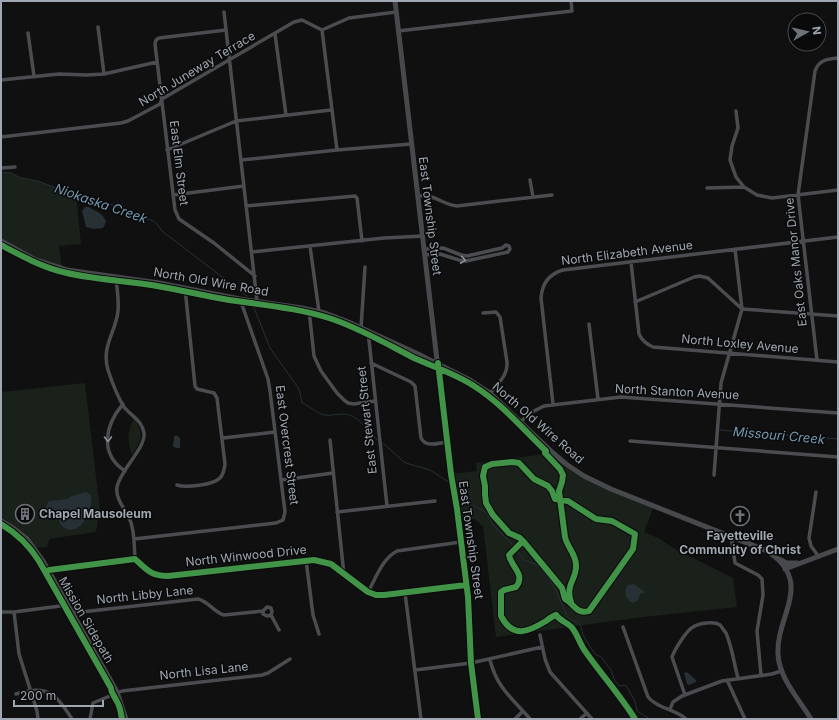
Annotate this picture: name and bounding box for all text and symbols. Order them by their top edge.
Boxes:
north arrow [787,12,827,52]
text: N [809,25,824,36]
street label: North Juneway Terrace [136,28,258,109]
street label: East Elm Street [167,120,192,206]
street label: East Township Street [416,156,445,276]
water label: Niokaska Creek [52,180,150,227]
street label: East Oaks Manor Drive [781,197,810,327]
street label: North Elizabeth Avenue [560,237,694,268]
one-way arrow [460,255,466,264]
street label: North Old Wire Road [152,264,270,299]
street label: North Loxley Avenue [681,331,799,356]
street label: East Stewart Street [353,365,380,475]
street label: North Old Wire Road [489,379,587,467]
street label: North Stanton Avenue [614,381,740,402]
street label: East Overcrest Street [273,384,302,506]
water label: Missouri Creek [732,423,827,447]
one-way arrow [104,436,112,442]
street label: East Township Street [456,480,487,600]
building icon: Chapel Mausoleum [14,503,36,525]
church icon: Fayetteville Community of Christ [729,505,751,527]
place label: Chapel Mausoleum [39,506,152,521]
place label: Fayetteville Community of Christ [679,528,801,557]
street label: North Winwood Drive [185,542,307,569]
street label: Mission Sidepath [56,574,117,666]
street label: North Libby Lane [96,582,194,607]
street label: North Lisa Lane [159,658,249,683]
scale bar [14,682,103,708]
text: 200 m [20,688,56,703]

